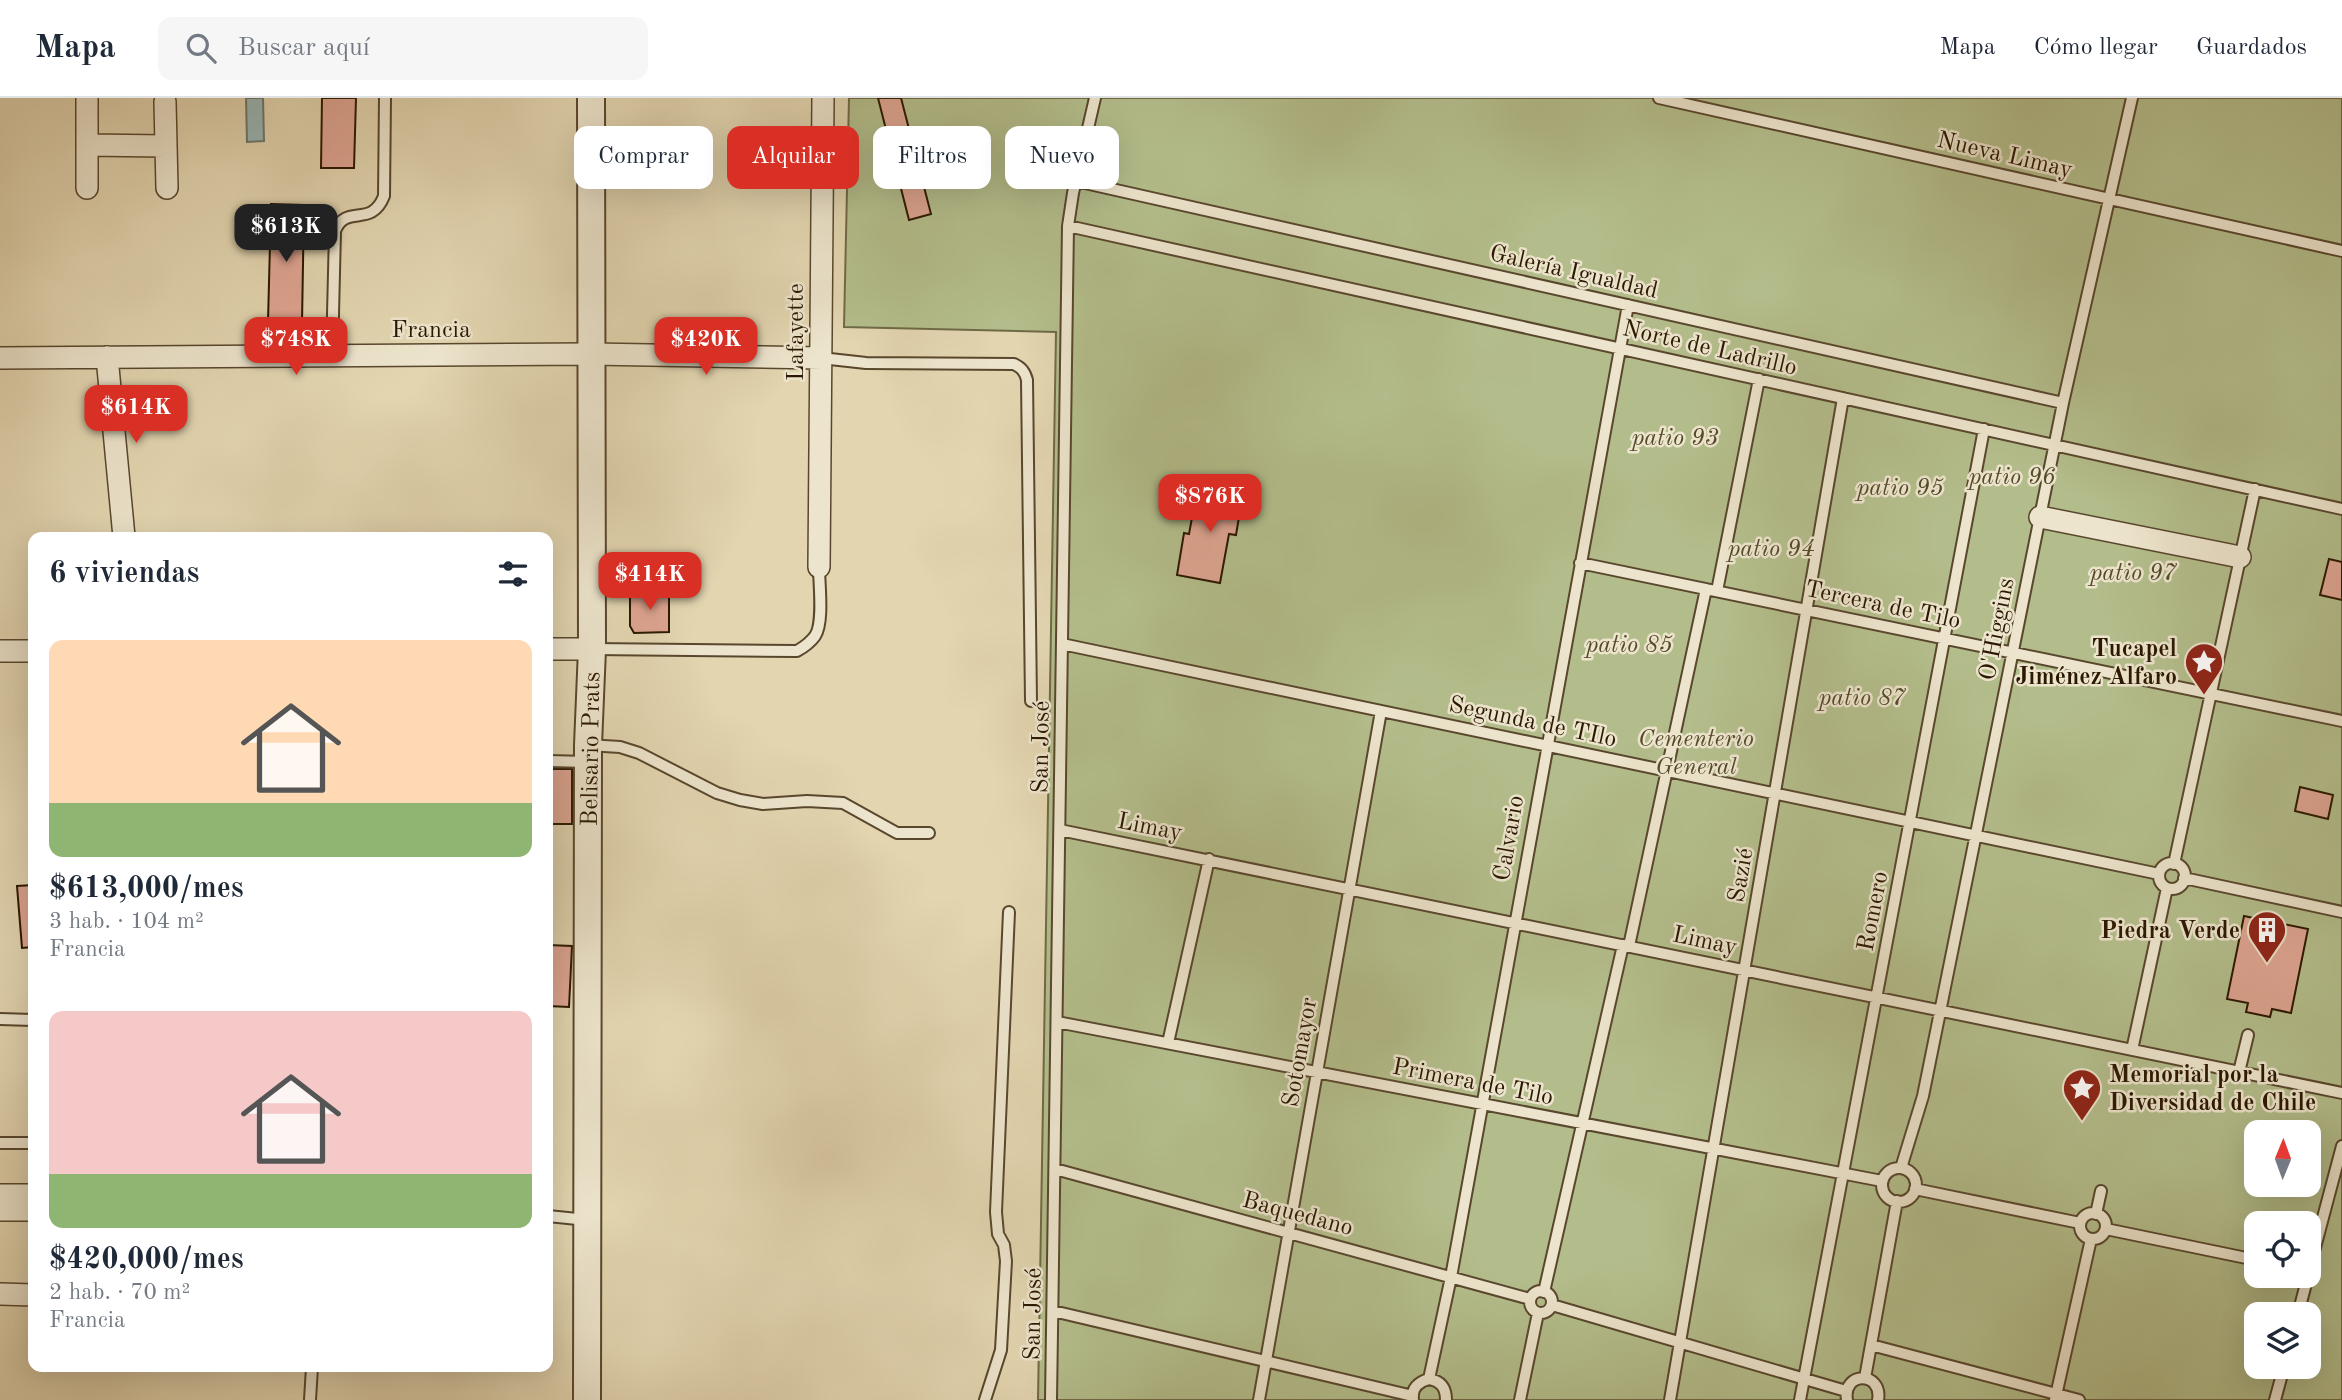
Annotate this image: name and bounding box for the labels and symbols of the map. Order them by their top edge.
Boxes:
street label: Nueva Limay [1934,129,2075,183]
pin: $613K [237,204,335,264]
street label: Galería Igualdad [1487,242,1660,304]
street label: Lafayette [785,283,809,381]
pin: $748K [247,317,345,377]
pin: $420K [657,317,755,377]
street label: Norte de Ladrillo [1620,317,1799,381]
street label: Francia [391,319,471,343]
pin: $614K [87,386,185,445]
park label: patio 93 [1629,427,1719,451]
park label: patio 96 [1966,466,2056,490]
pin: $876K [1161,474,1259,534]
park label: patio 95 [1854,477,1944,501]
park label: patio 94 [1725,538,1815,562]
pin: $414K [601,552,699,612]
park label: patio 97 [2087,562,2178,586]
street label: O'Higgins [1976,576,2020,683]
street label: Tercera de Tilo [1803,578,1963,634]
park label: patio 85 [1583,634,1673,658]
place label: Tucapel Jiménez Alfaro [2015,638,2177,690]
place icon: Tucapel Jiménez Alfaro [2183,641,2225,696]
street label: Belisario Prats [579,672,605,827]
park label: patio 87 [1816,687,1907,711]
street label: Segunda de TIlo [1446,693,1619,752]
street label: San José [1029,700,1055,794]
park label: Cementerio General [1638,728,1754,780]
street label: Calvario [1491,794,1529,883]
street label: Limay [1115,810,1184,846]
street label: Sazié [1725,846,1759,904]
street label: Romero [1854,869,1893,953]
building icon: Piedra Verde [2246,909,2288,964]
place label: Piedra Verde [2100,920,2240,944]
street label: Limay [1670,923,1740,961]
street label: Sotomayor [1280,995,1322,1109]
street label: Primera de Tilo [1390,1056,1555,1110]
place label: Memorial por la Diversidad de Chile [2109,1064,2316,1116]
place icon: Memorial por la Diversidad de Chile [2061,1067,2103,1122]
north arrow [2244,1120,2320,1197]
street label: Baquedano [1240,1189,1355,1241]
street label: San José [1021,1267,1047,1361]

